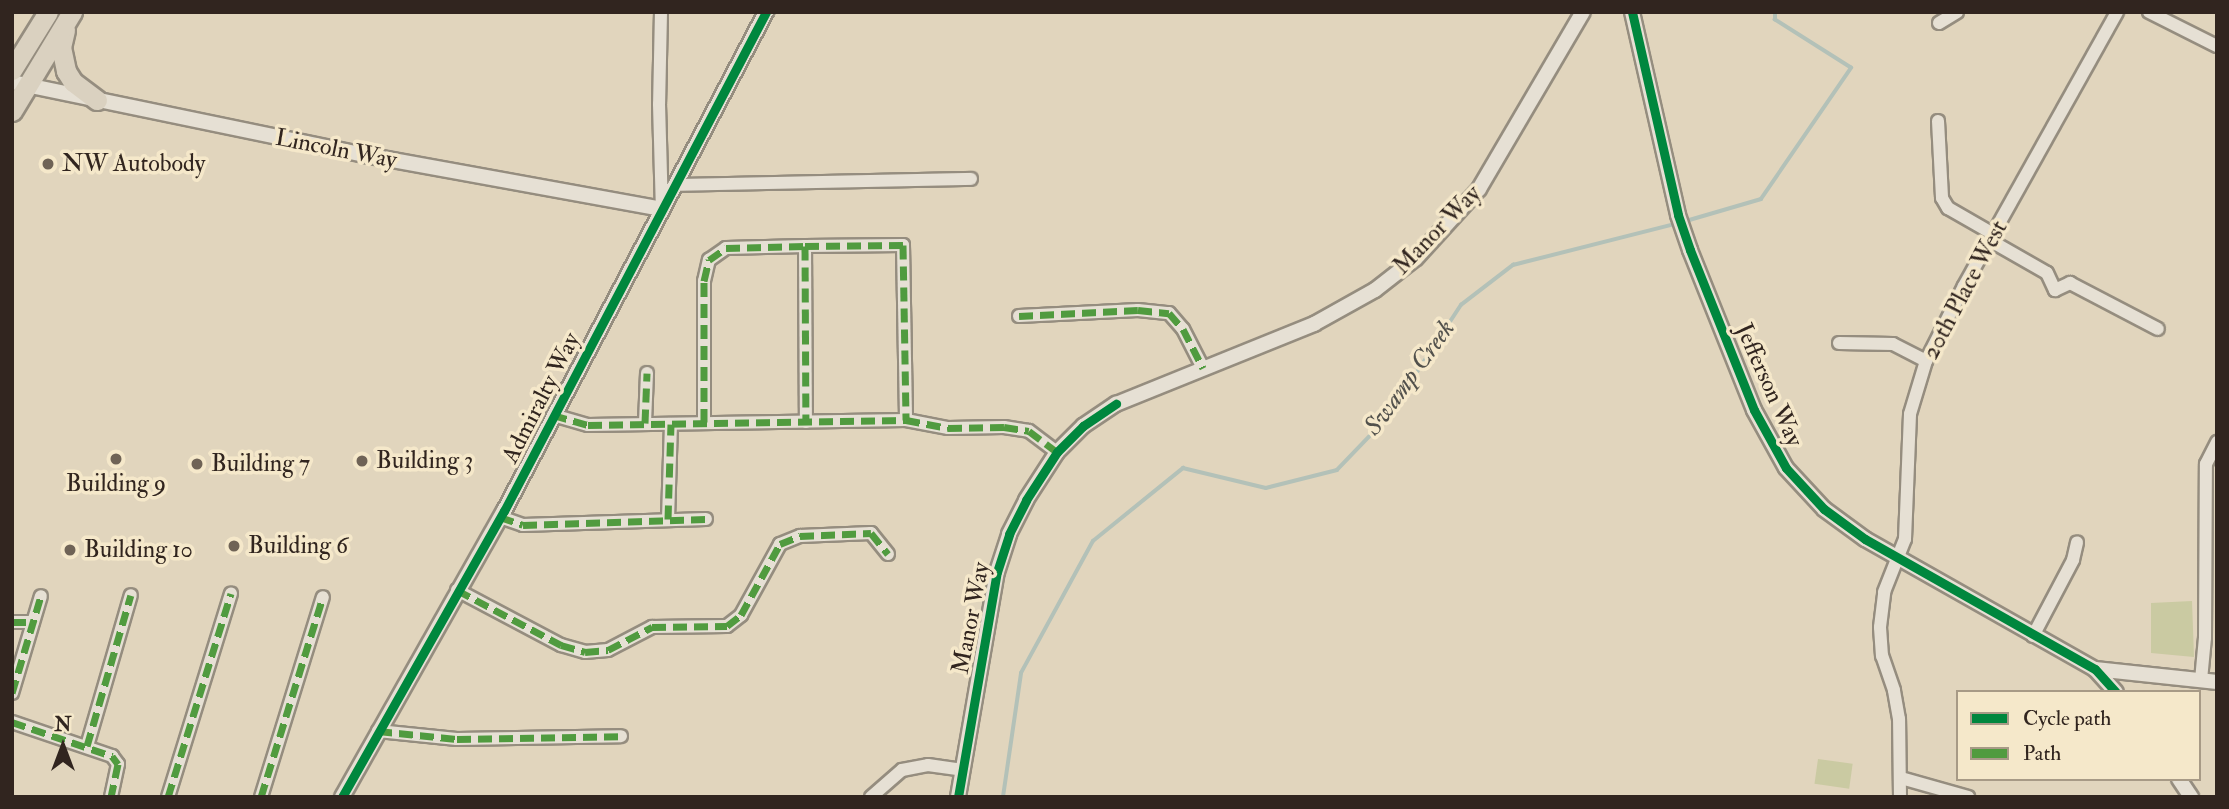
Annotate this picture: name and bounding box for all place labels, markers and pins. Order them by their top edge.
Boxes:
place label: NW Autobody [62,150,205,178]
marker: NW Autobody [40,156,56,172]
place label: Building 3 [376,447,473,475]
place label: Building 7 [211,450,310,478]
marker: Building 9 [108,451,124,467]
marker: Building 3 [354,453,370,469]
marker: Building 7 [189,456,205,472]
place label: Building 9 [66,470,166,498]
place label: Building 6 [248,532,348,560]
place label: Building 10 [84,536,193,564]
marker: Building 6 [226,538,242,554]
marker: Building 10 [62,542,78,558]

